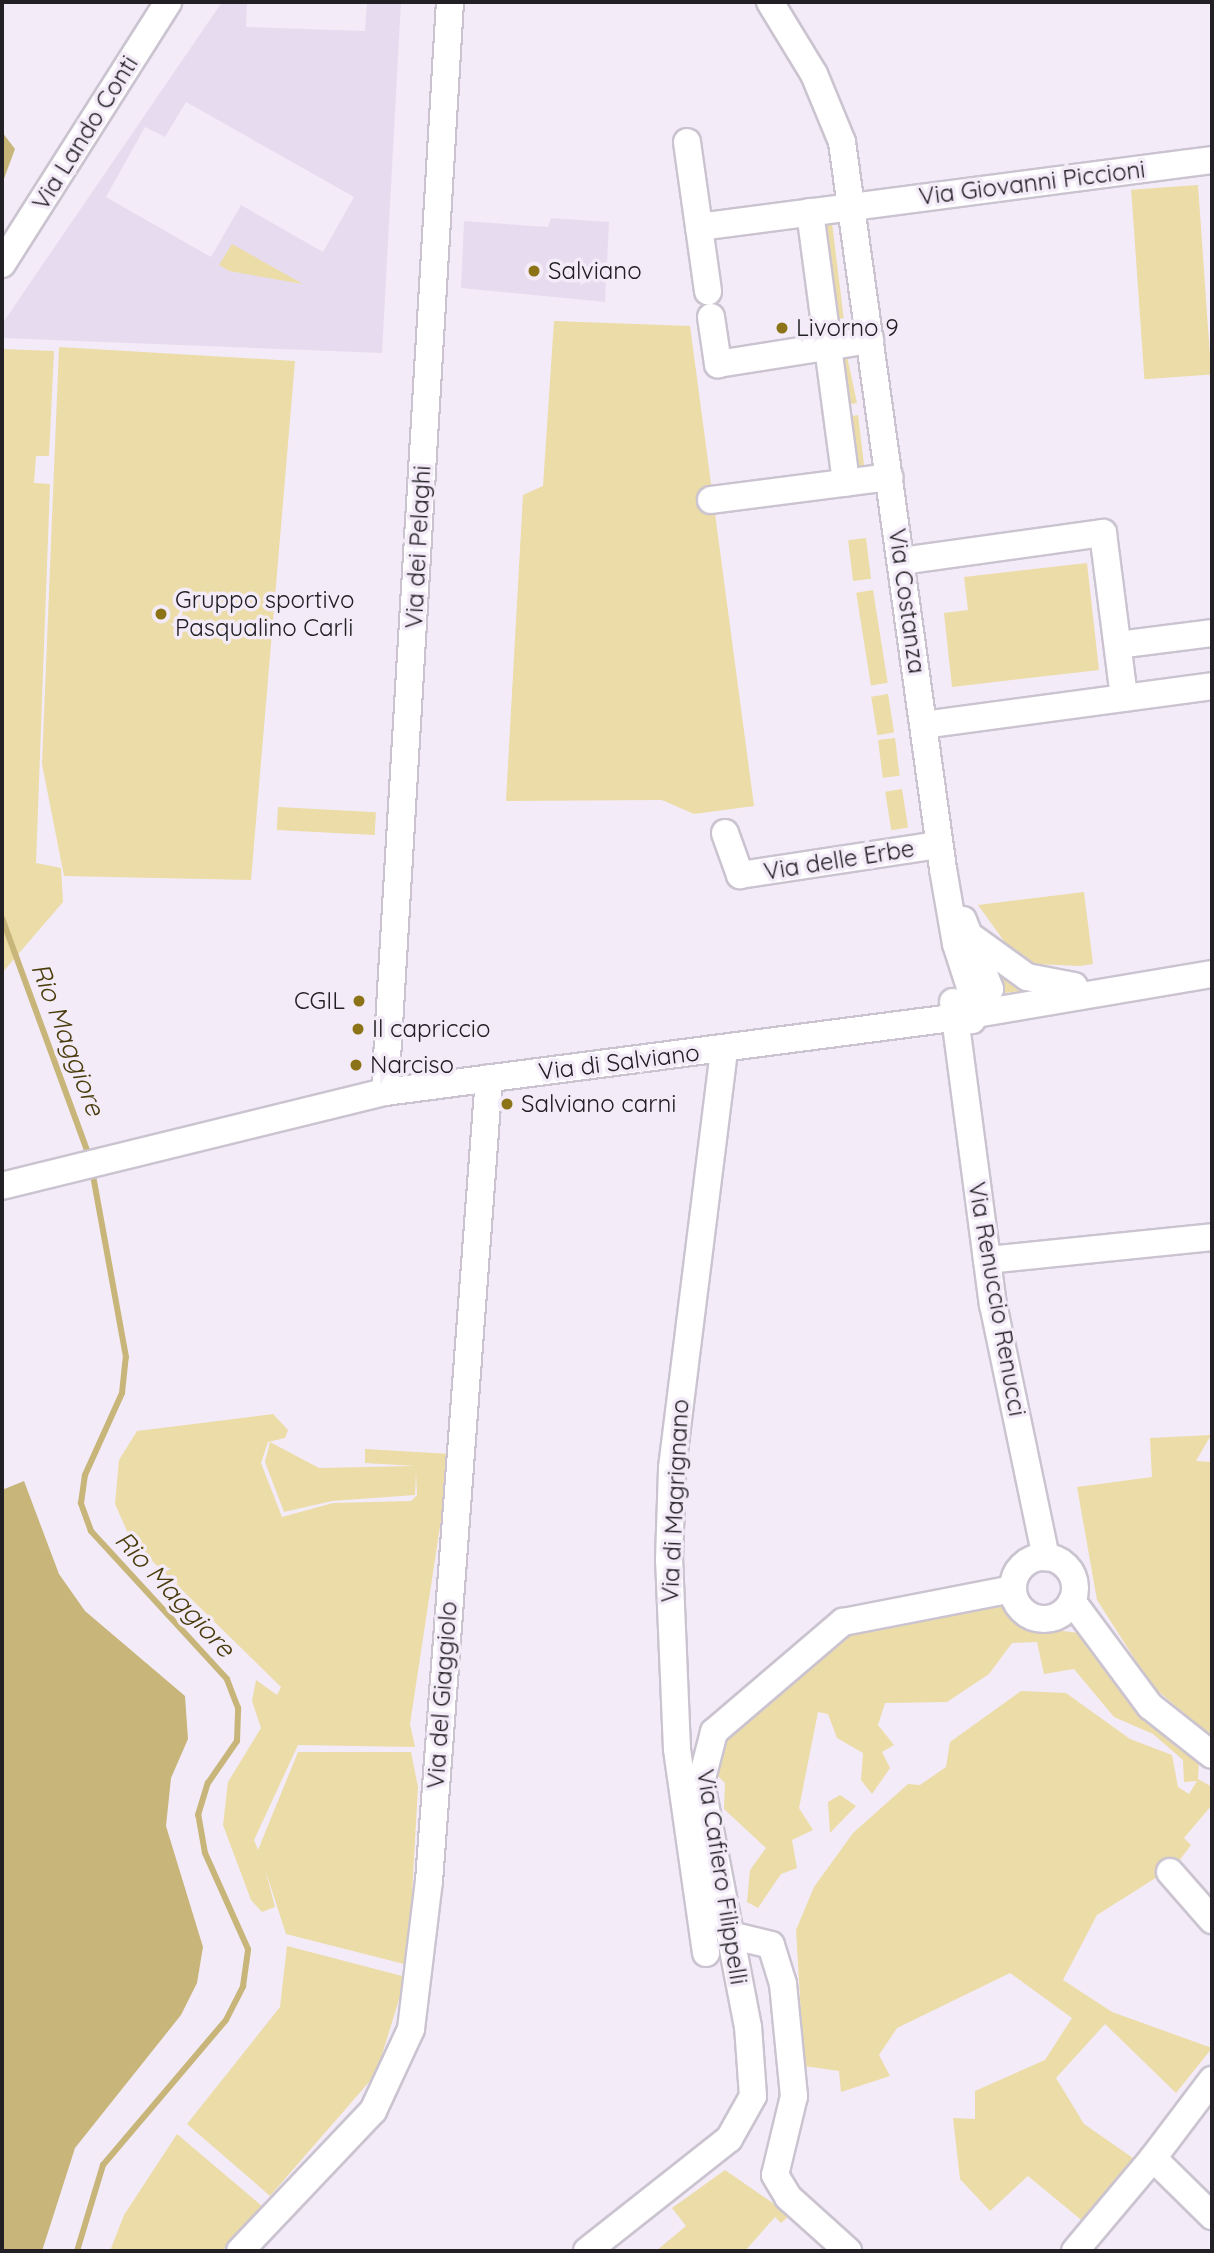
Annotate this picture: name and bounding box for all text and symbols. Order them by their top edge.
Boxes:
street label: Via Lando Conti [26,51,144,215]
street label: Via Giovanni Piccioni [917,155,1147,211]
place label: Salviano [548,257,642,285]
marker: Salviano [526,263,542,279]
place label: Livorno 9 [796,314,899,342]
marker: Livorno 9 [774,320,790,336]
street label: Via dei Pelaghi [399,465,437,629]
street label: Via Costanza [883,527,931,675]
place label: Gruppo sportivo Pasqualino Carli [175,586,355,642]
marker: Gruppo sportivo Pasqualino Carli [153,606,169,622]
street label: Via delle Erbe [762,834,916,886]
water label: Rio Maggiore [25,958,111,1120]
place label: CGIL [294,987,345,1015]
marker: CGIL [351,993,367,1009]
place label: Il capriccio [372,1015,490,1043]
marker: Il capriccio [350,1021,366,1037]
street label: Via di Salviano [537,1038,701,1086]
place label: Narciso [370,1051,454,1079]
marker: Narciso [348,1057,364,1073]
place label: Salviano carni [521,1090,676,1118]
marker: Salviano carni [499,1096,515,1112]
street label: Via Renuccio Renucci [962,1180,1032,1418]
street label: Via di Magrignano [655,1398,695,1604]
water label: Rio Maggiore [109,1525,241,1663]
street label: Via del Giaggiolo [421,1600,463,1790]
street label: Via Cafiero Filippelli [691,1767,753,1987]

